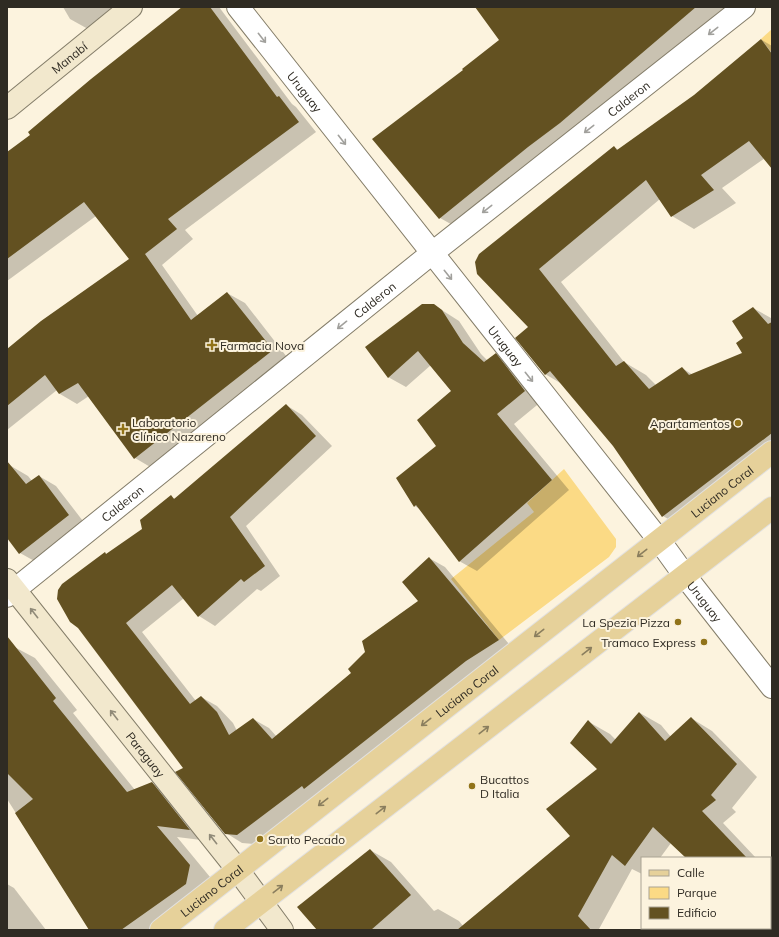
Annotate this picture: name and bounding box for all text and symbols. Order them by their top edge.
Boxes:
one-way arrow [708,27,719,35]
one-way arrow [257,32,266,43]
street label: Manabí [48,38,91,76]
street label: Uruguay [284,68,326,116]
street label: Calderon [604,77,653,120]
one-way arrow [584,125,595,133]
one-way arrow [338,134,346,145]
one-way arrow [482,205,493,214]
one-way arrow [444,270,453,281]
street label: Calderon [350,278,399,321]
one-way arrow [336,321,347,330]
street label: Uruguay [485,323,527,370]
place label: Farmacia Nova [220,338,304,353]
marker: Farmacia Nova [207,340,217,350]
one-way arrow [525,371,534,382]
place label: Laboratorio Clínico Nazareno [132,415,226,444]
place label: Apartamentos [650,416,730,431]
marker: Apartamentos [733,418,743,428]
marker: Laboratorio Clínico Nazareno [117,423,129,435]
street label: Luciano Coral [687,462,756,520]
street label: Calderon [98,482,146,525]
one-way arrow [636,549,647,558]
street label: Uruguay [684,578,726,625]
one-way arrow [29,608,38,619]
place label: La Spezia Pizza [582,615,670,630]
marker: La Spezia Pizza [673,617,683,627]
one-way arrow [534,629,545,638]
place label: Tramaco Express [601,635,696,650]
marker: Tramaco Express [699,637,709,647]
one-way arrow [581,647,592,655]
street label: Luciano Coral [432,662,501,720]
one-way arrow [110,710,119,721]
one-way arrow [420,718,431,726]
one-way arrow [478,726,489,735]
street label: Paraguay [123,729,169,781]
place label: Bucattos D Italia [480,772,529,801]
marker: Bucattos D Italia [467,781,477,791]
one-way arrow [318,798,329,806]
one-way arrow [375,805,386,814]
place label: Santo Pecado [268,832,345,847]
one-way arrow [208,833,217,844]
marker: Santo Pecado [255,834,265,844]
legend [641,857,771,929]
street label: Luciano Coral [177,861,246,920]
text: Calle [677,865,704,880]
one-way arrow [272,885,283,893]
text: Parque [677,885,717,900]
text: Edificio [677,905,717,920]

